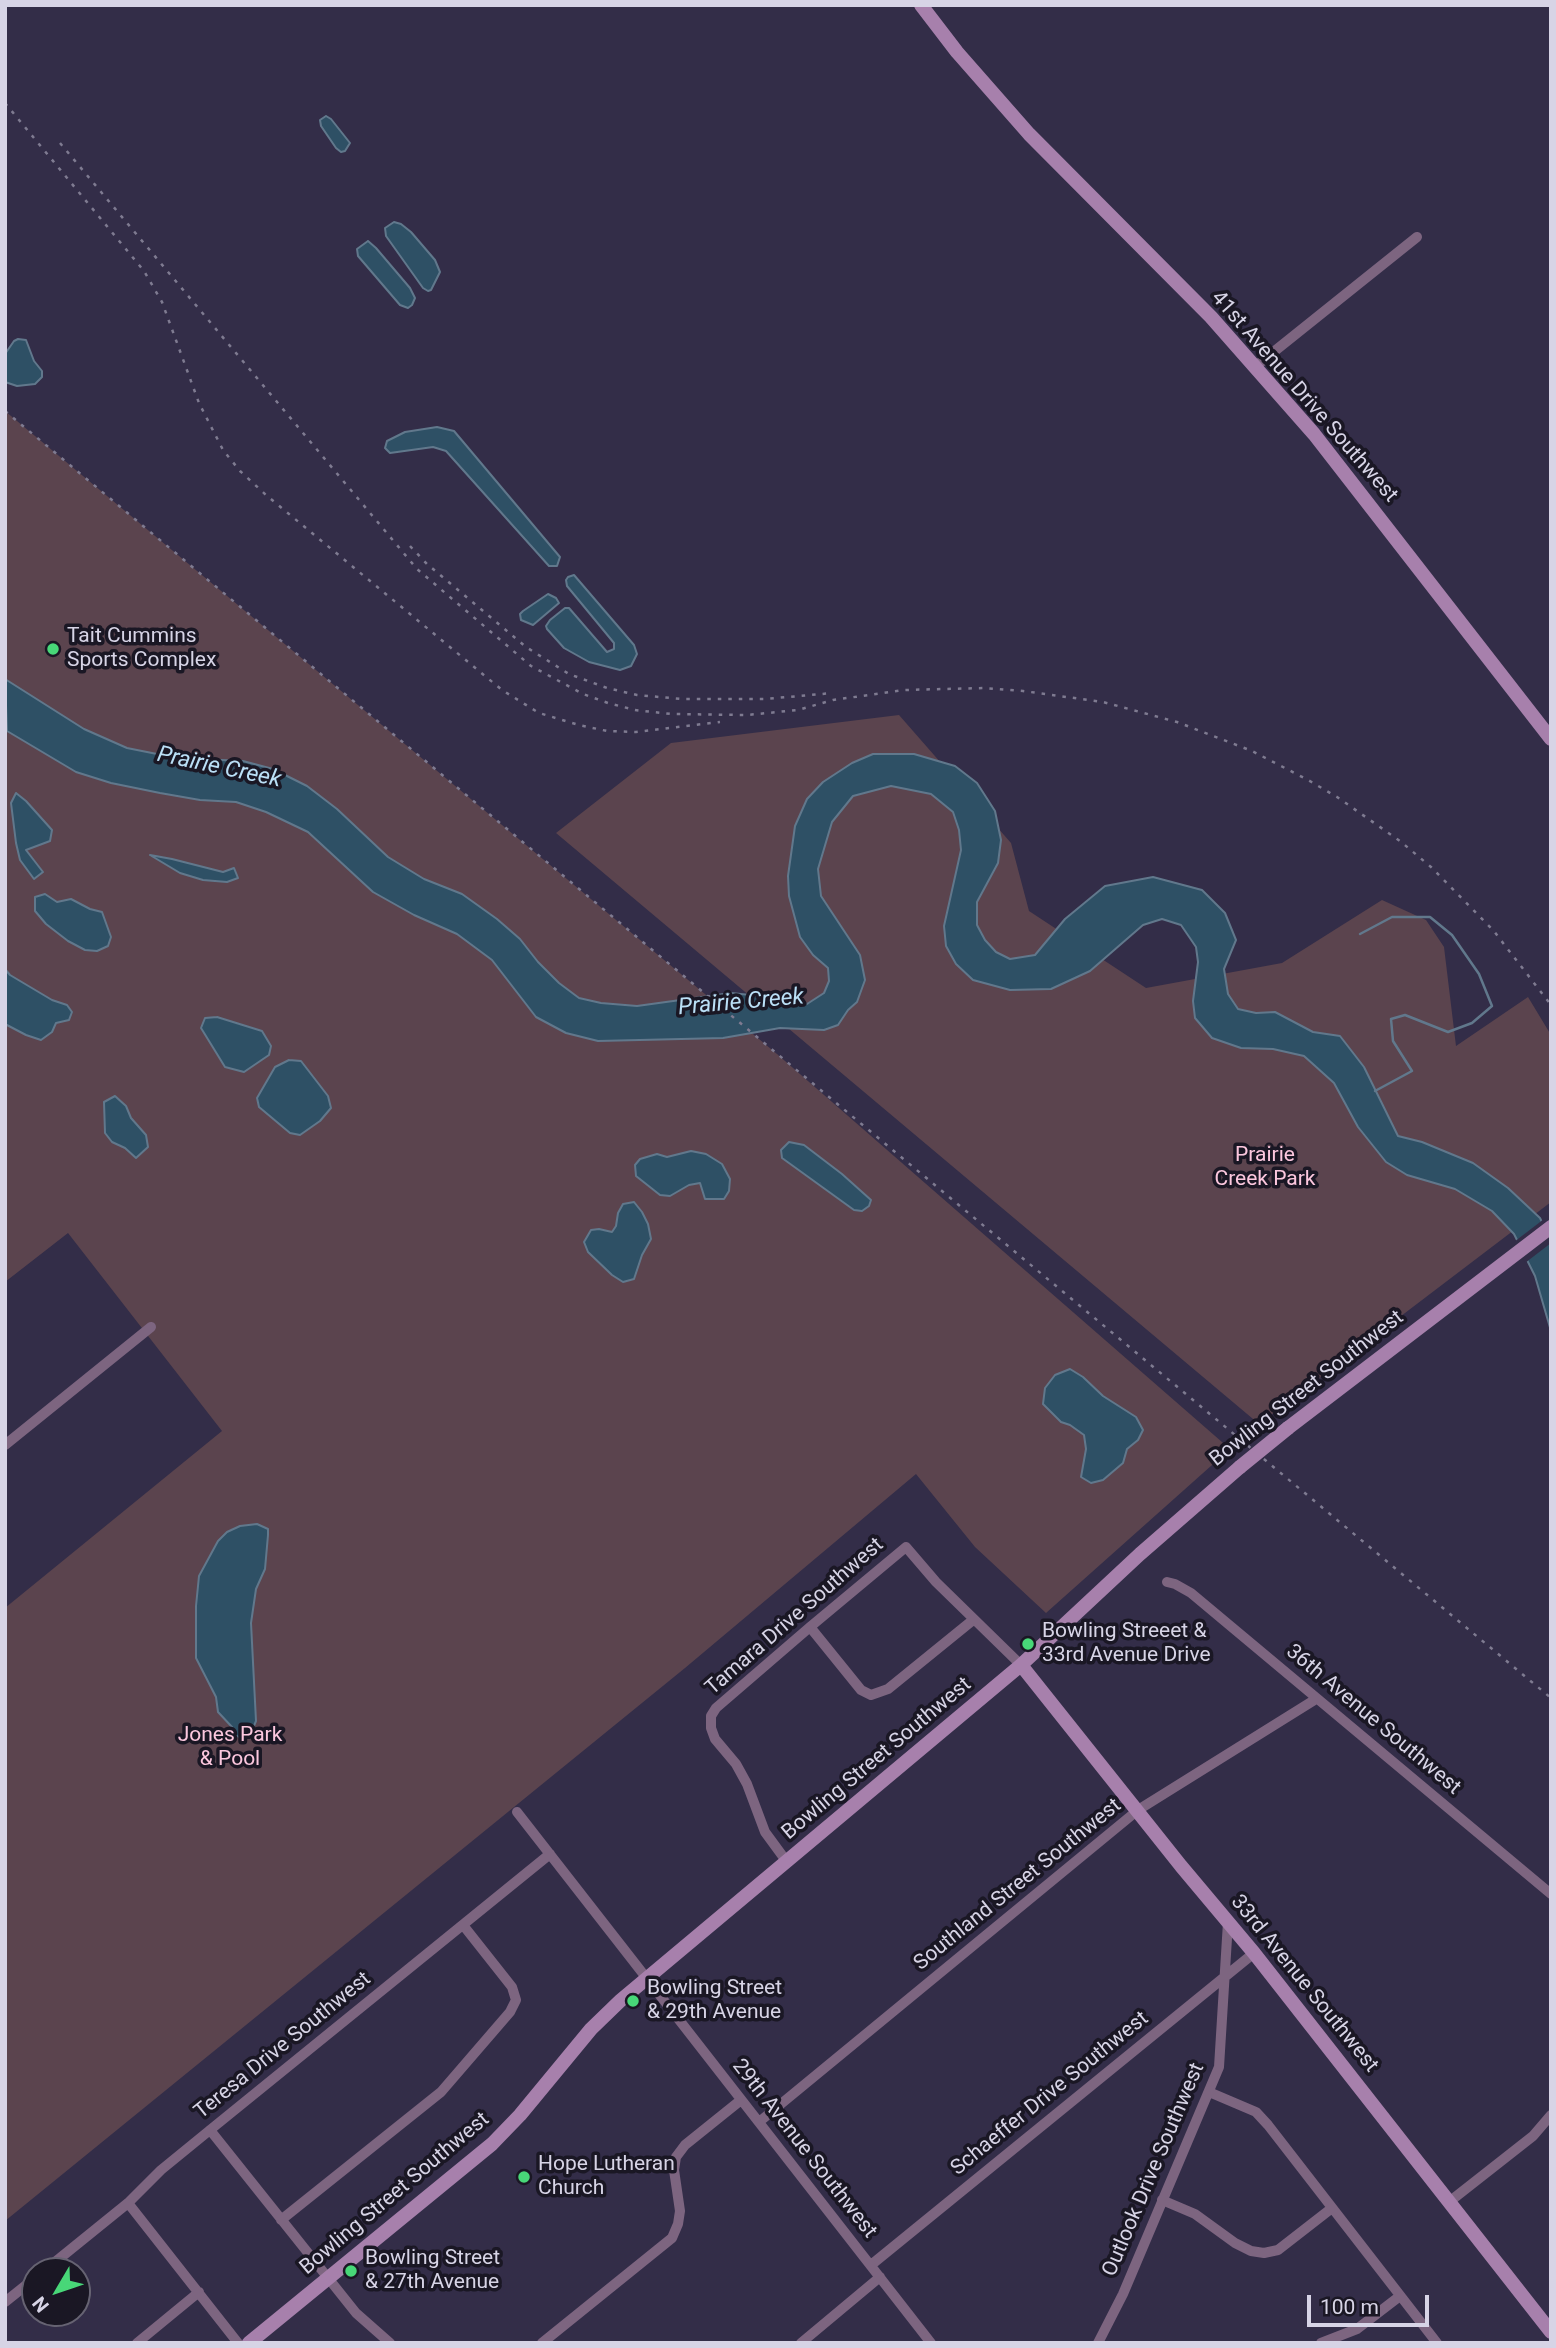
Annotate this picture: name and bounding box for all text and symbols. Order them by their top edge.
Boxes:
street label: 41st Avenue Drive Southwest [1205,286,1403,508]
place label: Tait Cummins Sports Complex [67,624,216,674]
marker: Tait Cummins Sports Complex [45,641,61,657]
water label: Prairie Creek [154,741,284,795]
water label: Prairie Creek [677,984,805,1022]
park label: Prairie Creek Park [1214,1143,1316,1193]
street label: Bowling Street Southwest [1205,1305,1409,1473]
street label: Tamara Drive Southwest [701,1533,889,1701]
place label: Bowling Streeet & 33rd Avenue Drive [1042,1619,1211,1669]
marker: Bowling Streeet & 33rd Avenue Drive [1020,1636,1036,1652]
street label: 36th Avenue Southwest [1281,1640,1465,1800]
street label: Bowling Street Southwest [777,1672,977,1846]
park label: Jones Park & Pool [178,1723,282,1773]
street label: Southland Street Southwest [909,1794,1127,1976]
street label: 33rd Avenue Southwest [1225,1890,1383,2078]
street label: Teresa Drive Southwest [190,1967,376,2125]
place label: Bowling Street & 29th Avenue [647,1976,782,2026]
marker: Bowling Street & 29th Avenue [625,1993,641,2009]
street label: Schaeffer Drive Southwest [946,2007,1154,2181]
street label: 29th Avenue Southwest [726,2054,882,2244]
street label: Outlook Drive Southwest [1098,2060,1210,2280]
street label: Bowling Street Southwest [295,2107,495,2281]
place label: Hope Lutheran Church [538,2152,675,2202]
marker: Hope Lutheran Church [516,2169,532,2185]
place label: Bowling Street & 27th Avenue [365,2246,500,2296]
north arrow [21,2257,91,2327]
marker: Bowling Street & 27th Avenue [343,2263,359,2279]
scale bar [1311,2282,1434,2326]
text: N [28,2292,54,2317]
text: 100 m [1320,2295,1379,2319]

